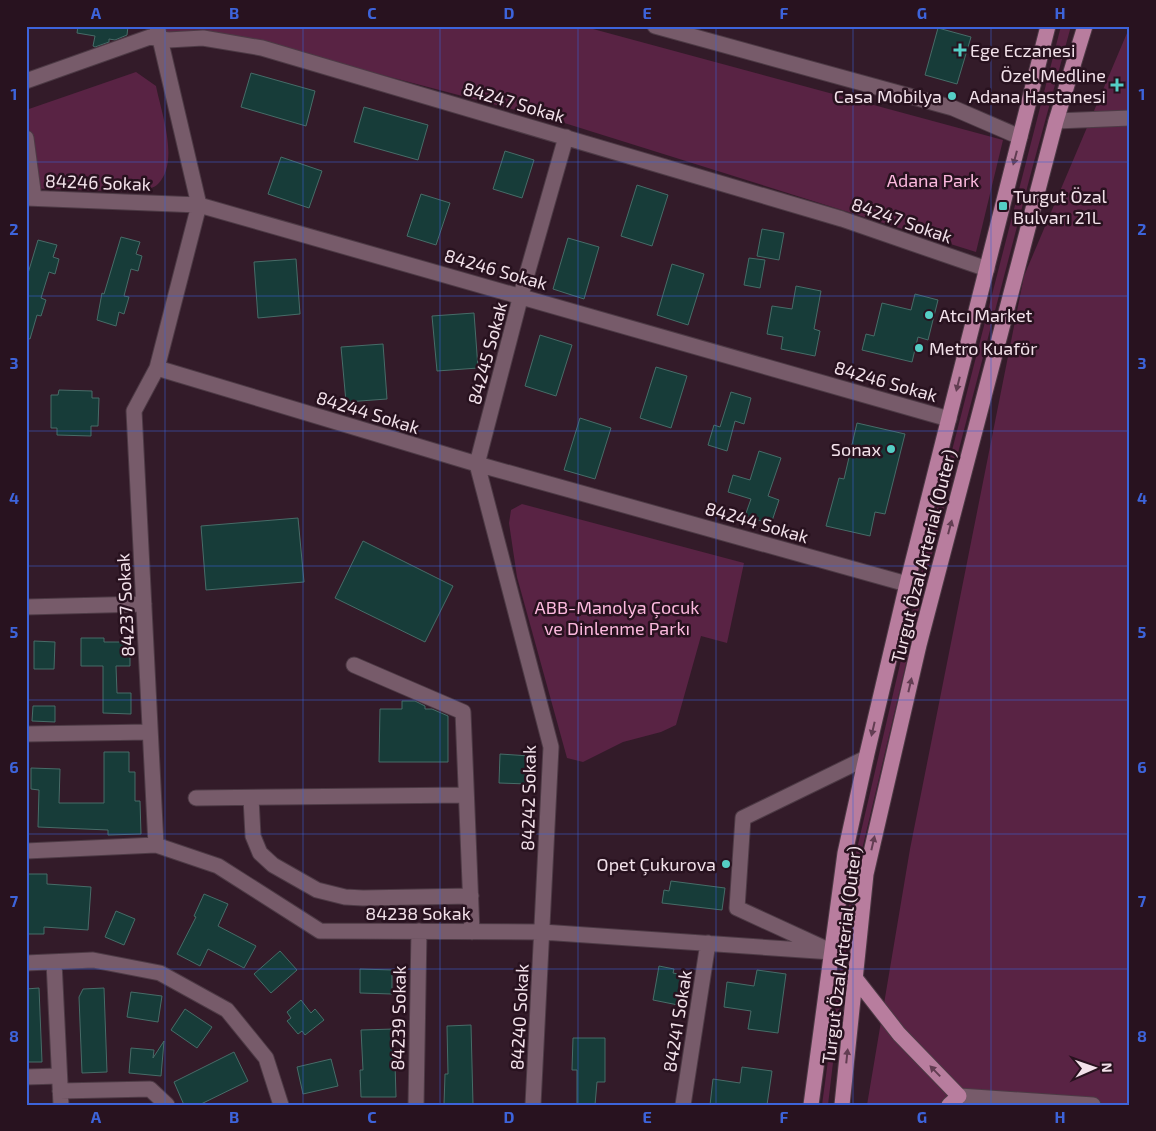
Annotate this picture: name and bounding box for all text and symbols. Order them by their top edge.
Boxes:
text: A [91,3,102,22]
text: B [229,3,239,22]
text: C [367,3,377,22]
text: D [504,3,515,22]
text: E [642,3,652,22]
text: F [780,3,789,22]
text: G [917,3,927,22]
text: H [1054,3,1066,22]
place label: Ege Eczanesi [970,39,1075,61]
marker: Ege Eczanesi [954,44,966,56]
place label: Özel Medline Adana Hastanesi [969,64,1106,107]
street label: 84247 Sokak [461,77,567,127]
marker: Özel Medline Adana Hastanesi [1110,78,1124,92]
text: 1 [11,84,17,103]
text: 1 [1139,84,1145,103]
place label: Casa Mobilya [834,85,942,107]
marker: Casa Mobilya [946,90,958,102]
one-way arrow [1011,151,1019,166]
street label: 84246 Sokak [45,169,151,195]
park label: Adana Park [887,169,979,191]
place label: Turgut Özal Bulvarı 21L [1013,185,1108,228]
street label: 84247 Sokak [849,193,955,247]
marker: Turgut Özal Bulvarı 21L [997,200,1009,212]
text: 2 [9,219,19,238]
text: 2 [1137,219,1147,238]
street label: 84246 Sokak [442,244,550,294]
street label: 84245 Sokak [463,299,511,407]
place label: Atcı Market [939,304,1033,326]
marker: Atcı Market [923,309,935,321]
place label: Metro Kuaför [929,337,1037,359]
marker: Metro Kuaför [913,342,925,354]
text: 3 [9,353,19,372]
text: 3 [1137,353,1147,372]
street label: 84246 Sokak [832,356,940,406]
one-way arrow [954,376,962,391]
street label: 84244 Sokak [314,386,422,438]
place label: Sonax [831,438,881,460]
marker: Sonax [885,443,897,455]
street label: Turgut Özal Arterial (Outer) [886,447,960,665]
text: 4 [9,488,19,507]
text: 4 [1137,488,1147,507]
street label: 84244 Sokak [703,497,811,547]
one-way arrow [946,520,954,535]
street label: 84237 Sokak [111,553,139,657]
park label: ABB-Manolya Çocuk ve Dinlenme Parkı [535,596,699,639]
text: 5 [10,622,19,641]
text: 5 [1138,622,1147,641]
one-way arrow [906,677,914,692]
one-way arrow [869,721,877,736]
street label: 84242 Sokak [516,745,540,851]
text: 6 [9,757,19,776]
text: 6 [1137,757,1147,776]
one-way arrow [869,836,877,851]
street label: Turgut Özal Arterial (Outer) [817,845,865,1065]
place label: Opet Çukurova [597,853,716,876]
marker: Opet Çukurova [720,858,732,870]
text: 7 [10,891,19,910]
text: 7 [1138,891,1147,910]
street label: 84238 Sokak [365,902,471,924]
street label: 84240 Sokak [505,963,533,1071]
street label: 84239 Sokak [386,965,410,1071]
street label: 84241 Sokak [658,968,696,1074]
text: 8 [9,1026,19,1045]
text: 8 [1137,1026,1147,1045]
north arrow [1068,1044,1118,1094]
one-way arrow [843,1048,851,1064]
text: N [1099,1062,1116,1073]
one-way arrow [929,1065,941,1077]
text: A [91,1107,102,1126]
text: B [229,1107,239,1126]
text: C [367,1107,377,1126]
text: D [504,1107,515,1126]
text: E [642,1107,652,1126]
text: F [780,1107,789,1126]
text: G [917,1107,927,1126]
text: H [1054,1107,1066,1126]

